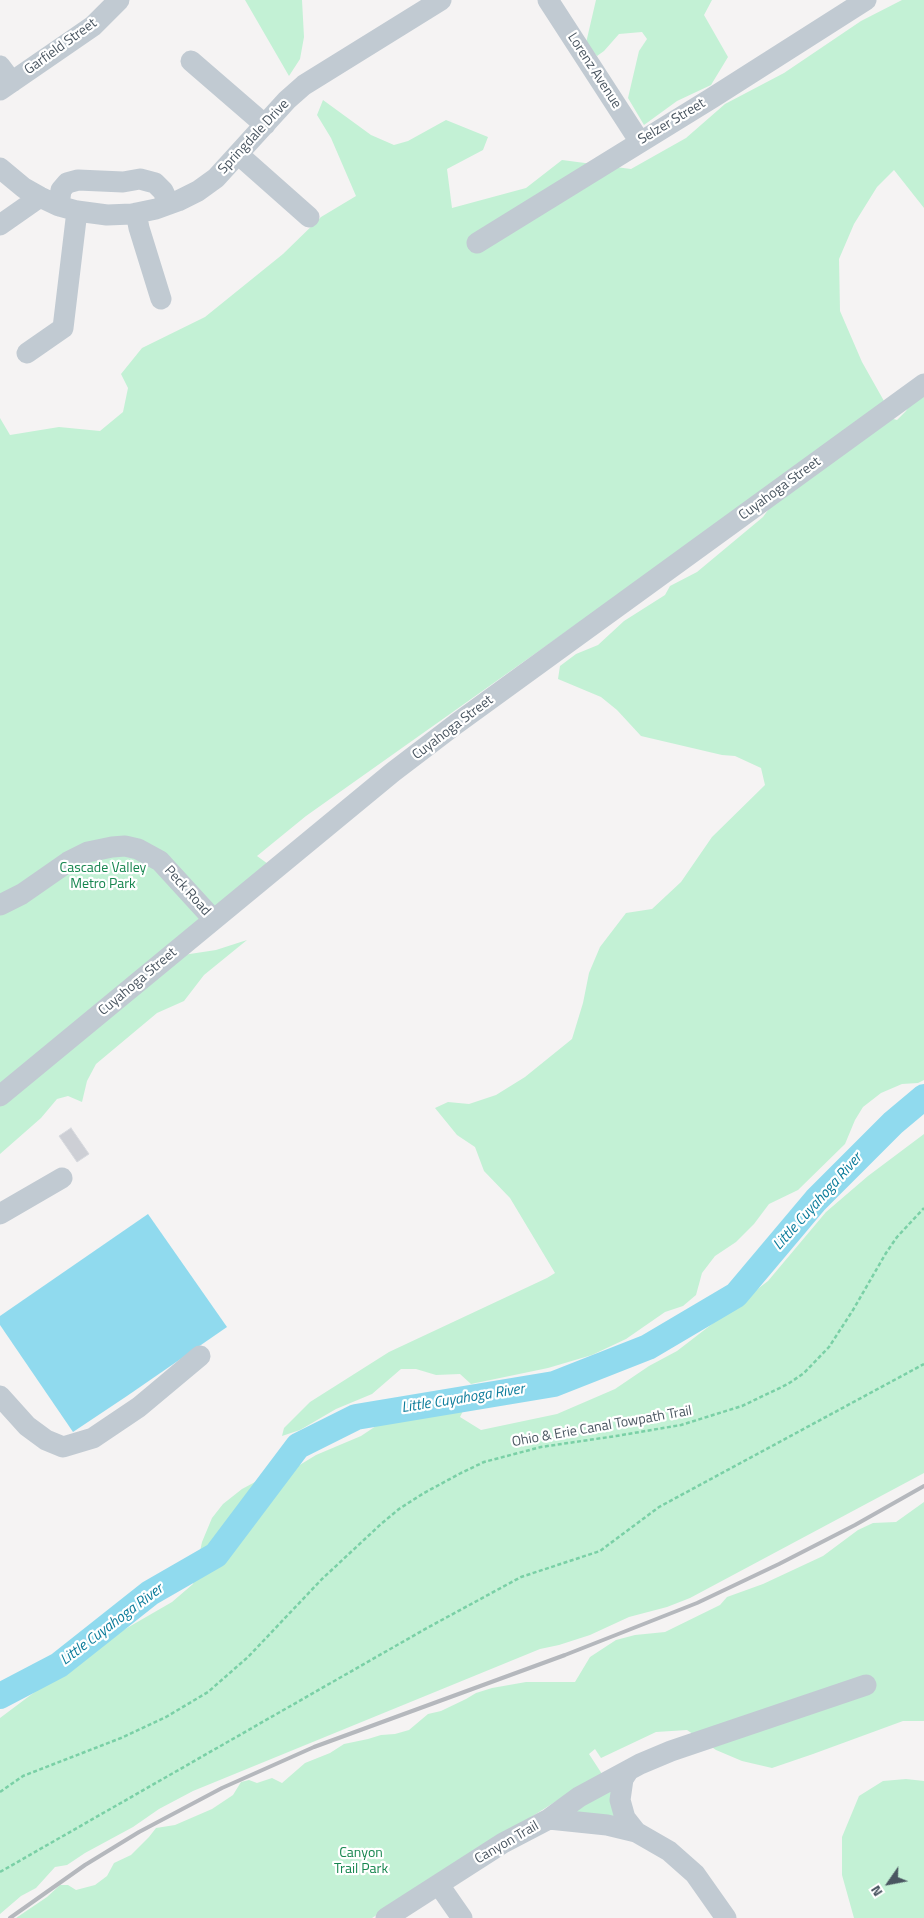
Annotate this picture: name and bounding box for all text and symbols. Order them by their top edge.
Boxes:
street label: Garfield Street [22,15,100,79]
street label: Lorenz Avenue [563,30,625,112]
street label: Selzer Street [635,95,709,149]
street label: Springdale Drive [215,96,293,178]
street label: Cuyahoga Street [736,454,824,524]
street label: Cuyahoga Street [409,692,497,764]
park label: Cascade Valley Metro Park [60,861,146,894]
street label: Peck Road [160,863,214,919]
street label: Cuyahoga Street [96,944,180,1020]
water label: Little Cuyahoga River [770,1150,866,1254]
water label: Little Cuyahoga River [400,1380,526,1418]
street label: Ohio & Erie Canal Towpath Trail [511,1403,693,1451]
water label: Little Cuyahoga River [57,1580,167,1670]
street label: Canyon Trail [472,1818,542,1868]
park label: Canyon Trail Park [334,1846,388,1878]
north arrow [864,1858,914,1908]
text: N [865,1882,887,1901]

